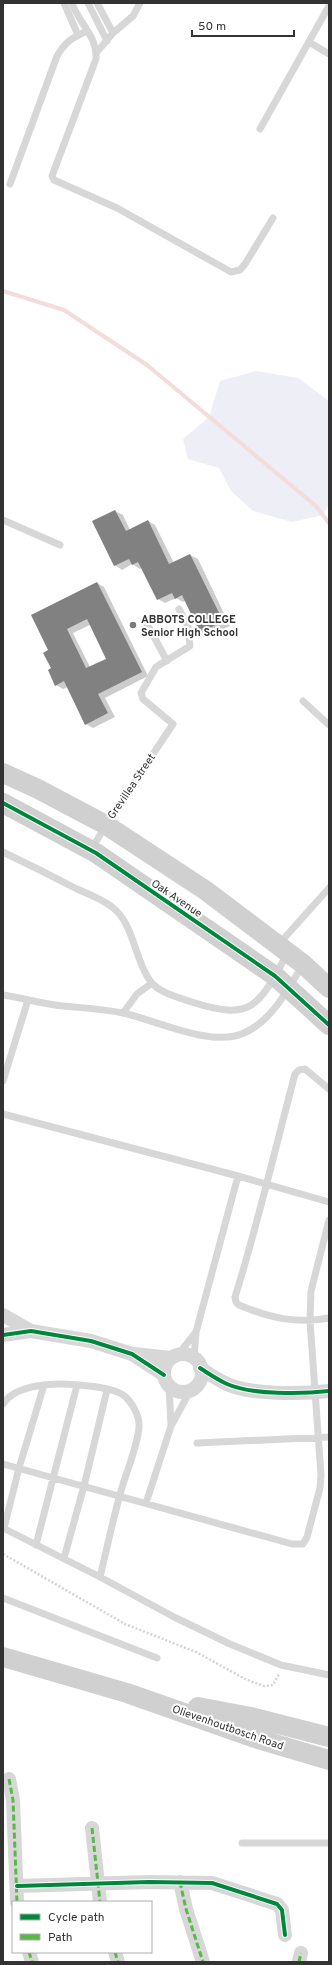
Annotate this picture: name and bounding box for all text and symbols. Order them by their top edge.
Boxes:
scale bar [192,12,294,38]
text: 50 m [198,19,226,35]
place label: ABBOTS COLLEGE Senior High School [141,613,238,640]
marker: ABBOTS COLLEGE Senior High School [128,620,138,630]
street label: Grevillea Street [105,751,159,822]
street label: Oak Avenue [148,877,205,921]
street label: Olievenhoutbosch Road [170,1702,285,1754]
legend [12,1901,152,1953]
text: Cycle path [48,1910,105,1926]
text: Path [48,1930,73,1946]

